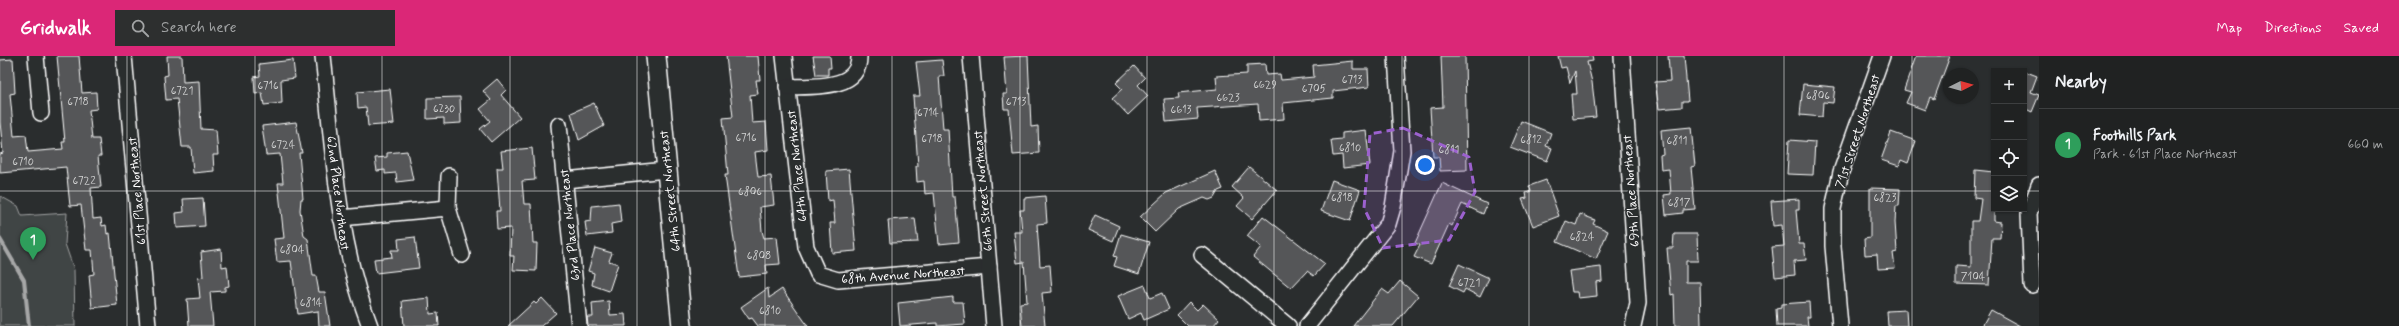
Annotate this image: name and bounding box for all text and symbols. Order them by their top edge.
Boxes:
search box [115,10,395,46]
text: Gridwalk [20,16,91,41]
icon: search [129,17,151,39]
text: Search here [161,18,237,38]
text: Map [2216,19,2242,37]
text: Directions [2264,19,2322,37]
text: Saved [2344,19,2379,37]
north arrow [1943,68,1979,104]
map controls [1991,68,2027,212]
button: + [1991,68,2027,104]
text: Nearby [2055,71,2107,93]
street label: 71st Street Northeast [1832,72,1885,191]
house number: 6713 [1342,73,1362,87]
house number: 6629 [1253,78,1277,92]
house number: 6716 [257,79,279,93]
house number: 6705 [1302,82,1327,96]
house number: 6721 [171,84,193,98]
house number: 6806 [1806,89,1830,103]
house number: 6623 [1216,91,1240,105]
house number: 6718 [67,95,89,109]
house number: 6713 [1006,95,1026,109]
house number: 6230 [433,102,455,116]
house number: 6613 [1171,103,1192,117]
button: − [1991,104,2027,140]
house number: 6714 [917,106,940,120]
street label: 64th Place Northeast [783,109,812,223]
text: Foothills Park [2093,126,2176,146]
street label: 64th Street Northeast [656,129,685,252]
street label: 66th Street Northeast [970,130,997,252]
house number: 6716 [735,131,757,145]
house number: 6718 [921,132,943,146]
house number: 6812 [1520,133,1542,147]
street label: 69th Place Northeast [1619,134,1644,248]
house number: 6811 [1667,134,1688,148]
street label: 62nd Place Northeast [322,135,353,251]
street label: 61st Place Northeast [124,136,151,246]
text: 1 [2065,136,2071,153]
text: 660 m [2347,136,2383,153]
house number: 6724 [271,138,296,152]
button: locate [1991,140,2027,176]
house number: 6810 [1339,141,1361,155]
house number: 6811 [1439,143,1460,157]
text: Park · 61st Place Northeast [2093,146,2237,163]
house number: 6710 [12,155,34,169]
your location [1415,155,1435,175]
street label: 63rd Place Northeast [556,168,585,282]
house number: 6722 [72,174,96,188]
button: layers [1991,176,2027,212]
house number: 6806 [738,185,762,199]
house number: 6818 [1331,191,1353,205]
house number: 6823 [1873,191,1897,205]
house number: 6817 [1668,196,1691,210]
pin: 1 [20,227,46,260]
house number: 6824 [1570,230,1595,244]
house number: 6804 [280,243,305,257]
house number: 6808 [747,249,771,263]
street label: 68th Avenue Northeast [841,263,966,288]
house number: 7104 [1961,270,1986,284]
house number: 6721 [1458,276,1480,290]
house number: 6814 [300,296,323,310]
house number: 6810 [759,304,781,318]

